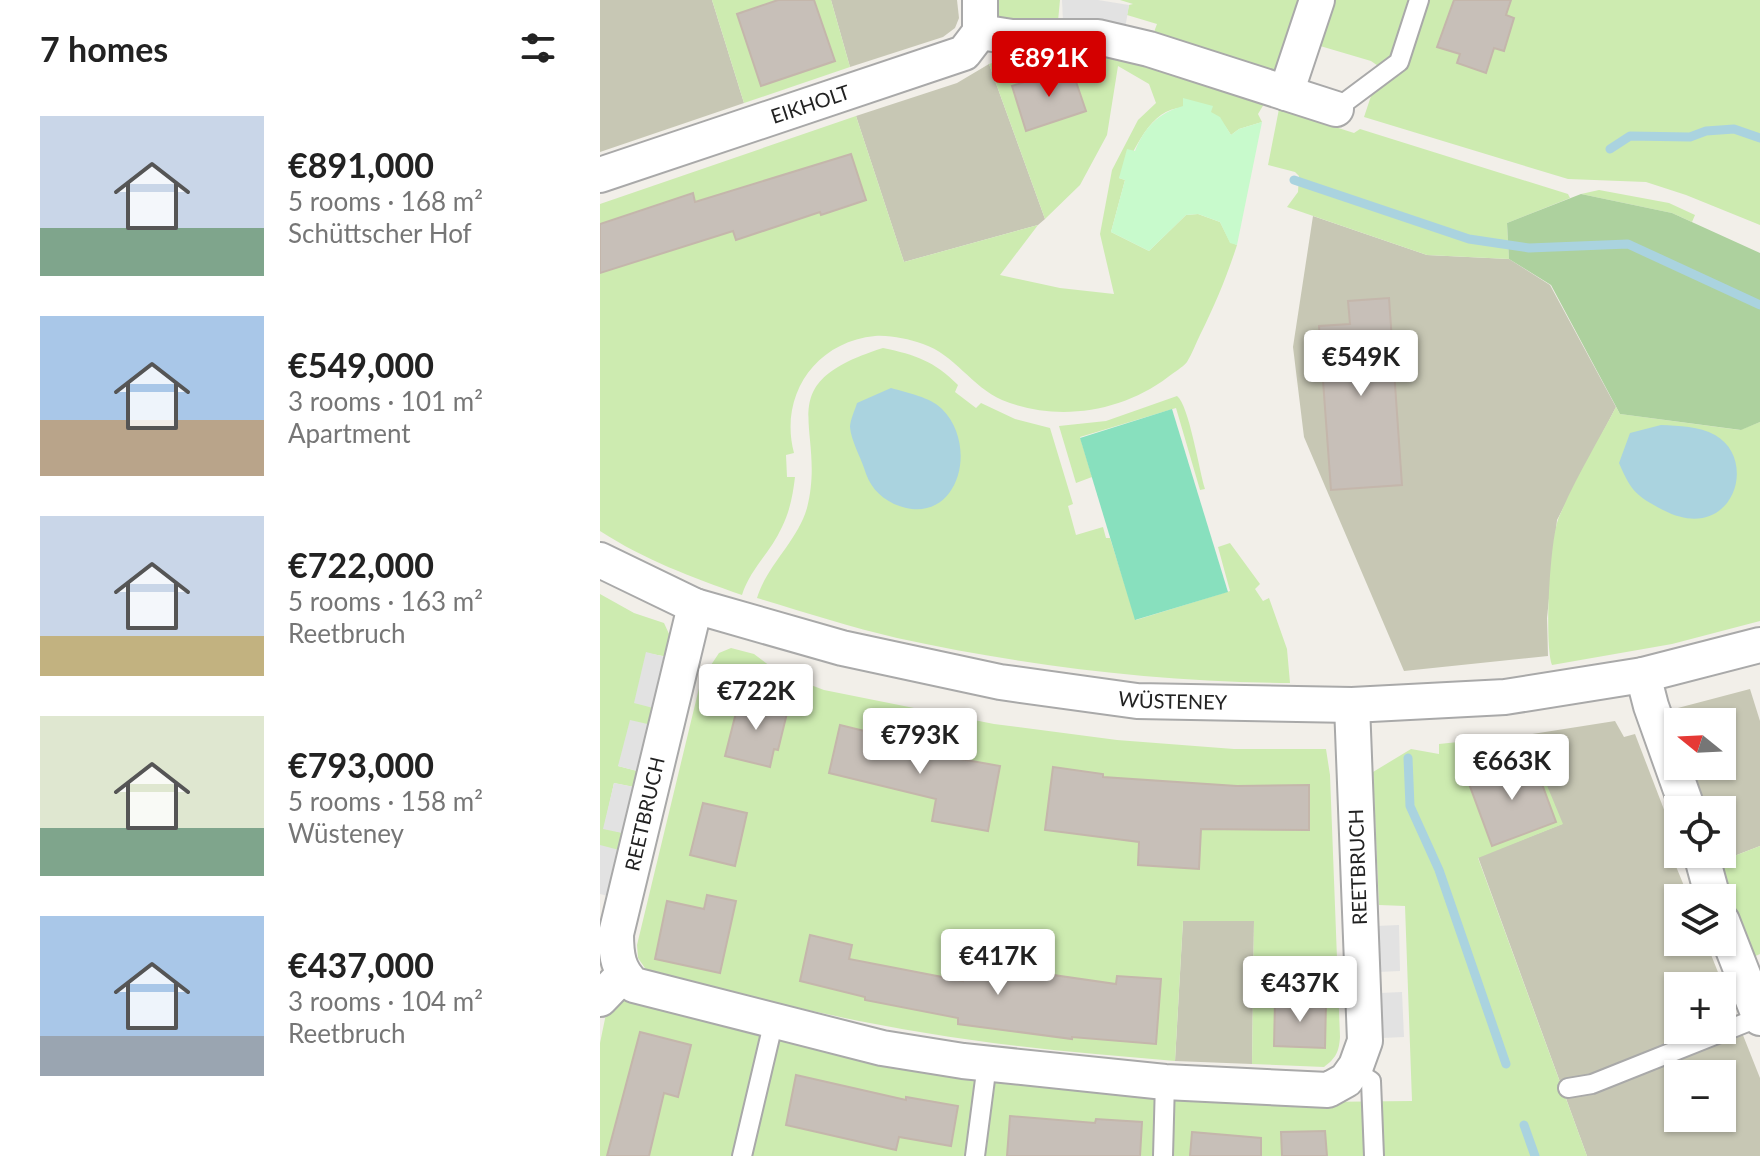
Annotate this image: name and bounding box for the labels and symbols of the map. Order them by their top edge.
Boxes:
pin: €891K [993,31,1105,99]
street label: EIKHOLT [768,79,853,128]
pin: €549K [1305,330,1417,398]
pin: €722K [700,664,812,732]
street label: WÜSTENEY [1117,686,1228,714]
pin: €793K [864,708,976,776]
north arrow [1664,708,1736,780]
pin: €663K [1456,734,1568,802]
street label: REETBRUCH [619,754,669,873]
street label: REETBRUCH [1343,809,1371,926]
pin: €417K [942,929,1054,997]
pin: €437K [1244,956,1356,1024]

